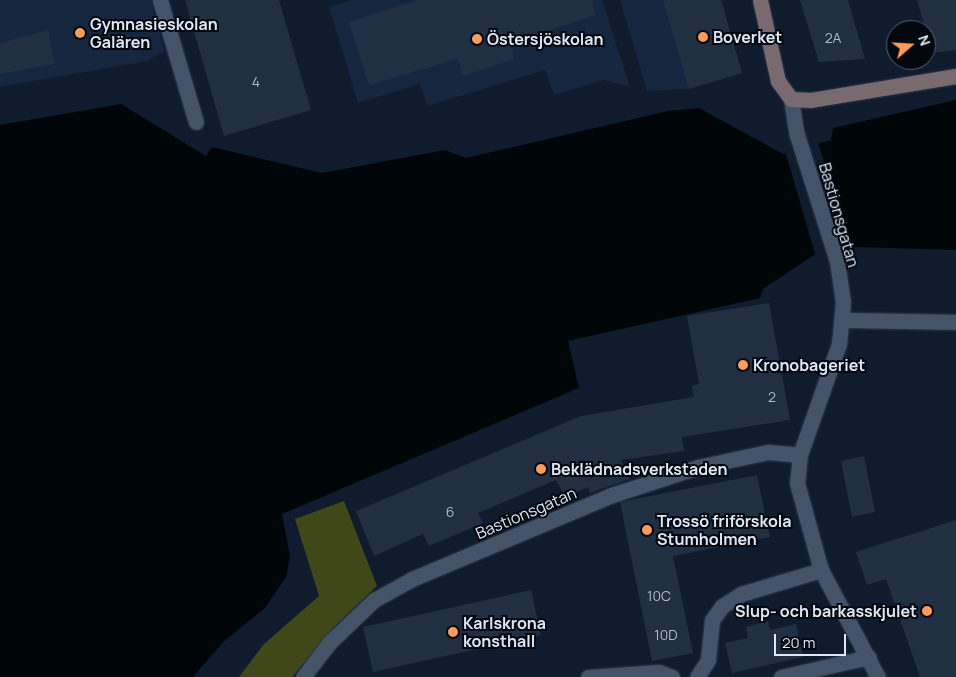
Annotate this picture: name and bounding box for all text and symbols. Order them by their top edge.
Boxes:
place label: Gymnasieskolan Galären [90,14,218,52]
north arrow [886,20,936,70]
marker: Gymnasieskolan Galären [74,27,86,39]
place label: Boverket [713,27,782,47]
place label: Östersjöskolan [487,29,604,49]
house number: 2A [825,30,841,46]
marker: Boverket [697,31,709,43]
text: N [914,32,935,48]
marker: Östersjöskolan [471,33,483,45]
house number: 4 [252,74,260,90]
street label: Bastionsgatan [815,161,863,269]
place label: Kronobageriet [753,355,865,375]
marker: Kronobageriet [737,359,749,371]
house number: 2 [768,389,776,405]
place label: Beklädnadsverkstaden [551,459,727,479]
marker: Beklädnadsverkstaden [535,463,547,475]
street label: Bastionsgatan [473,483,579,543]
house number: 6 [446,504,454,520]
place label: Trossö friförskola Stumholmen [657,511,792,549]
marker: Trossö friförskola Stumholmen [641,524,653,536]
house number: 10C [647,588,671,604]
place label: Slup- och barkasskjulet [735,601,917,621]
marker: Slup- och barkasskjulet [921,605,933,617]
place label: Karlskrona konsthall [463,613,546,651]
scale bar [776,624,848,656]
marker: Karlskrona konsthall [447,626,459,638]
house number: 10D [654,627,678,643]
text: 20 m [782,632,815,653]

